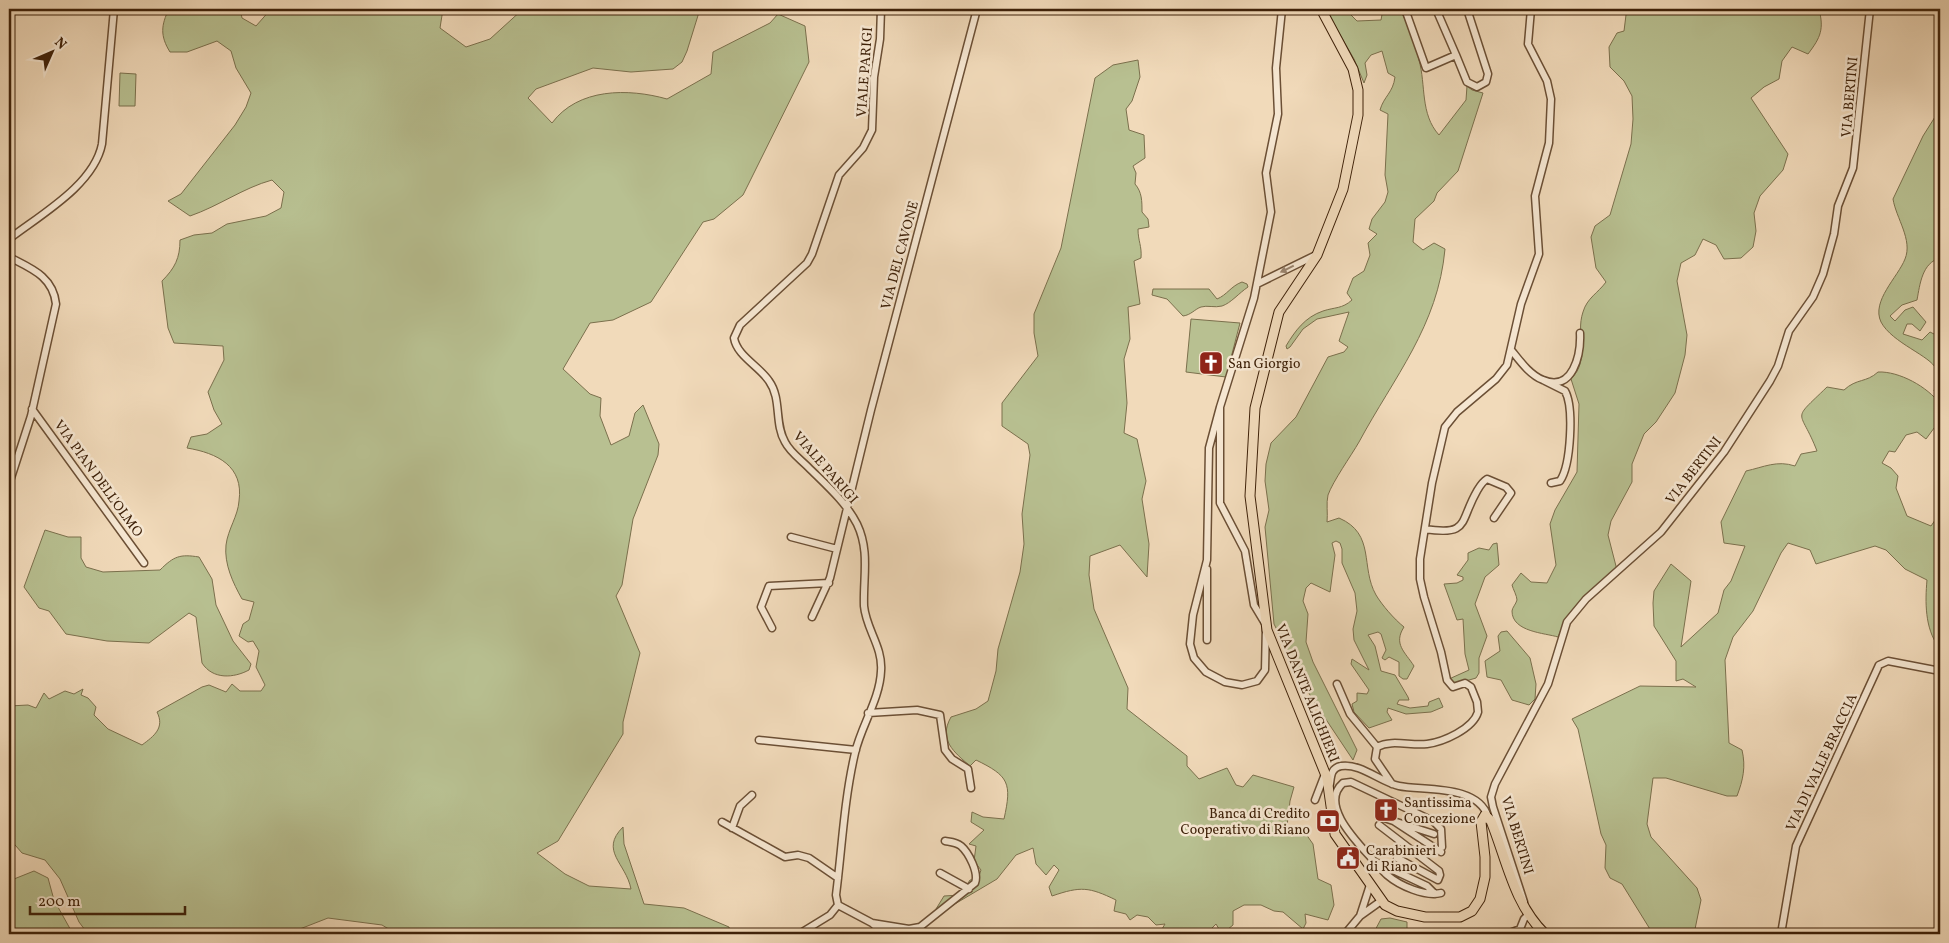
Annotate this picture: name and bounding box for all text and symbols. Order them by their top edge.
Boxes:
street label: VIALE PARIGI [853,26,878,118]
north arrow [28,28,78,78]
text: N [50,34,70,54]
street label: VIA BERTINI [1837,56,1863,138]
street label: VIA DEL CAVONE [877,199,924,312]
one-way arrow [1280,265,1294,273]
church icon: San Giorgio [1198,350,1224,376]
place label: San Giorgio [1228,355,1300,374]
street label: VIA PIAN DELL'OLMO [49,417,147,541]
street label: VIALE PARIGI [788,428,862,508]
street label: VIA BERTINI [1662,433,1727,509]
street label: VIA DANTE ALIGHIERI [1270,621,1343,766]
street label: VIA DI VALLE BRACCIA [1782,691,1863,835]
place label: Santissima Concezione [1404,794,1476,829]
street label: VIA BERTINI [1496,794,1538,877]
church icon: Santissima Concezione [1373,797,1399,823]
place label: Banca di Credito Cooperativo di Riano [1181,805,1310,840]
bank icon: Banca di Credito Cooperativo di Riano [1315,808,1341,834]
place label: Carabinieri di Riano [1366,842,1436,877]
public building icon: Carabinieri di Riano [1335,845,1361,871]
scale bar [30,883,185,915]
text: 200 m [38,892,81,913]

